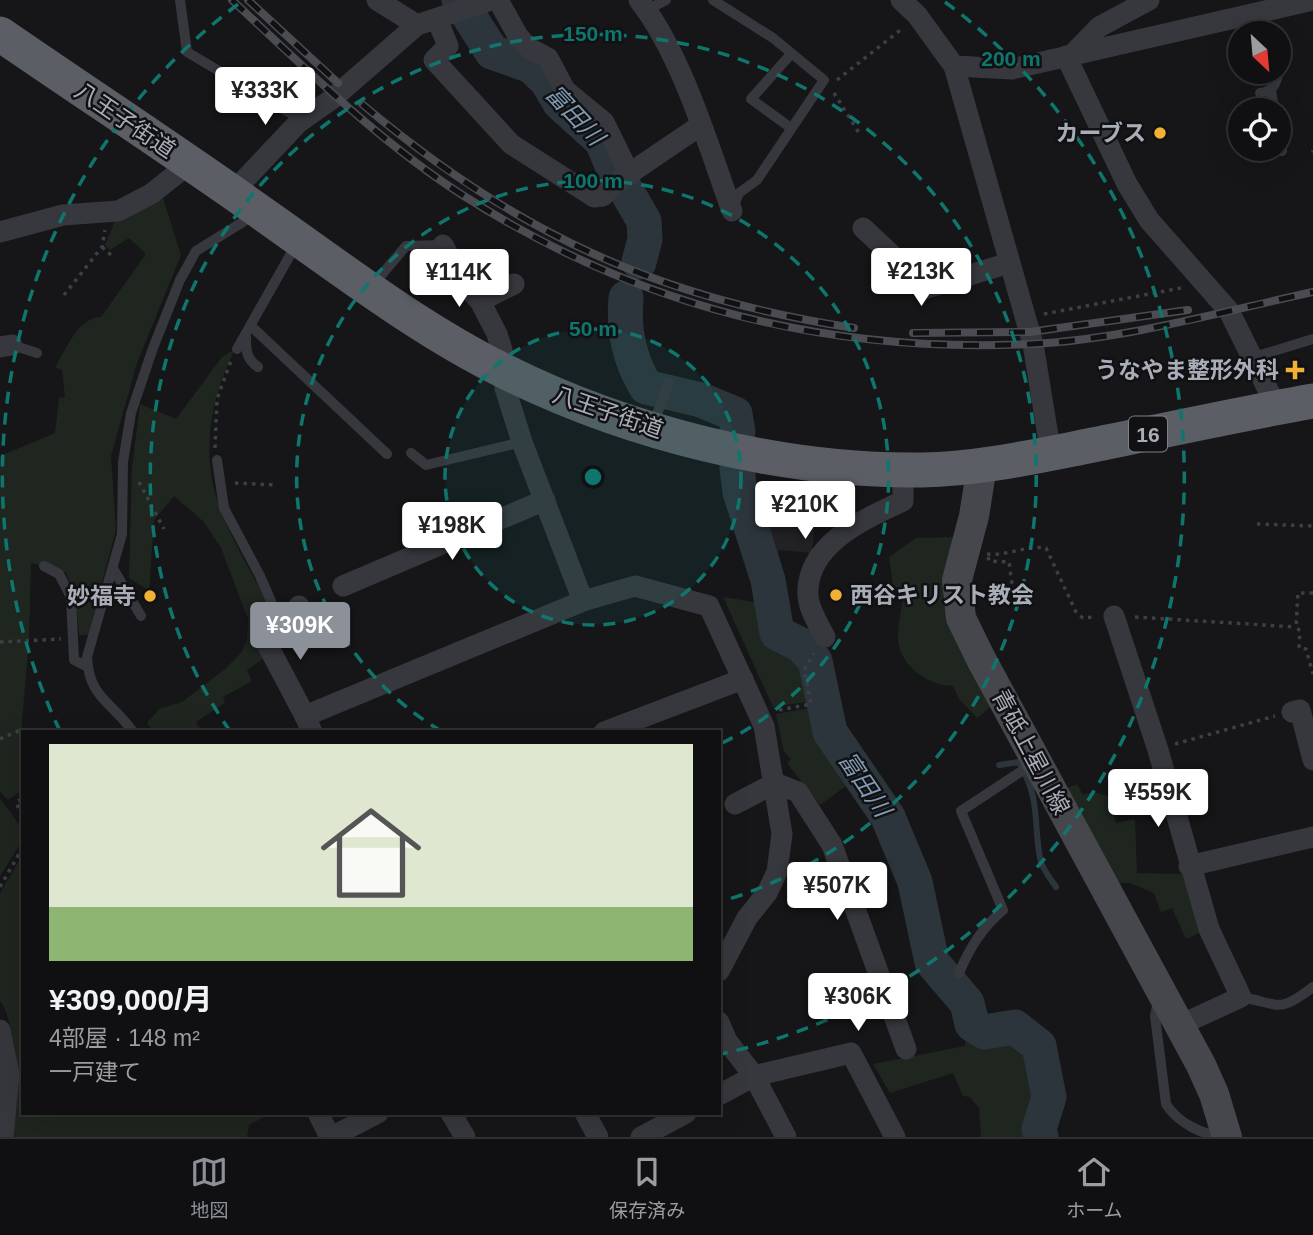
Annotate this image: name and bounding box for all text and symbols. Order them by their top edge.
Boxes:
north arrow [1228,21,1292,84]
map controls [1228,21,1291,161]
text: 150 m [563,22,623,45]
text: 200 m [981,47,1041,70]
pin: ¥333K [216,68,314,127]
street label: 八王子街道 [70,77,180,163]
text: ¥333K [231,77,299,103]
water label: 富田川 [541,79,611,153]
button: locate [1228,98,1291,161]
place label: カーブス [1055,120,1146,146]
marker: カーブス [1152,125,1168,141]
text: 100 m [563,169,623,192]
pin: ¥213K [872,248,970,308]
pin: ¥114K [410,250,508,309]
text: ¥213K [887,258,955,284]
text: ¥114K [426,259,492,285]
text: 50 m [569,317,617,340]
place label: うなやま整形外科 [1095,357,1279,383]
marker: うなやま整形外科 [1285,360,1305,380]
street label: 八王子街道 [549,381,667,443]
road number: 16 [1129,416,1167,452]
centre of rings [581,465,605,489]
pin: ¥210K [756,482,854,541]
text: ¥210K [771,491,839,517]
pin: ¥198K [403,503,501,562]
text: ¥198K [418,512,486,538]
place label: 西谷キリスト教会 [850,582,1034,608]
place label: 妙福寺 [67,583,136,609]
marker: 西谷キリスト教会 [828,587,844,603]
marker: 妙福寺 [142,588,158,604]
pin: ¥309K [251,602,349,662]
text: ¥309K [266,612,334,638]
street label: 青砥上星川線 [987,685,1075,819]
water label: 富田川 [834,747,898,824]
pin: ¥559K [1109,770,1207,829]
text: ¥559K [1124,779,1192,805]
icon: home [308,790,434,916]
pin: ¥507K [788,862,886,922]
text: ¥507K [803,872,871,898]
pin: ¥306K [809,974,907,1033]
text: ¥309,000/月 [49,983,212,1016]
text: ¥306K [824,983,892,1009]
text: 4部屋 · 148 m² [49,1025,200,1051]
text: 一戸建て [49,1059,141,1085]
tab: 地図 [190,1153,228,1222]
tab: 保存済み [609,1153,685,1222]
tab: ホーム [1066,1153,1123,1222]

